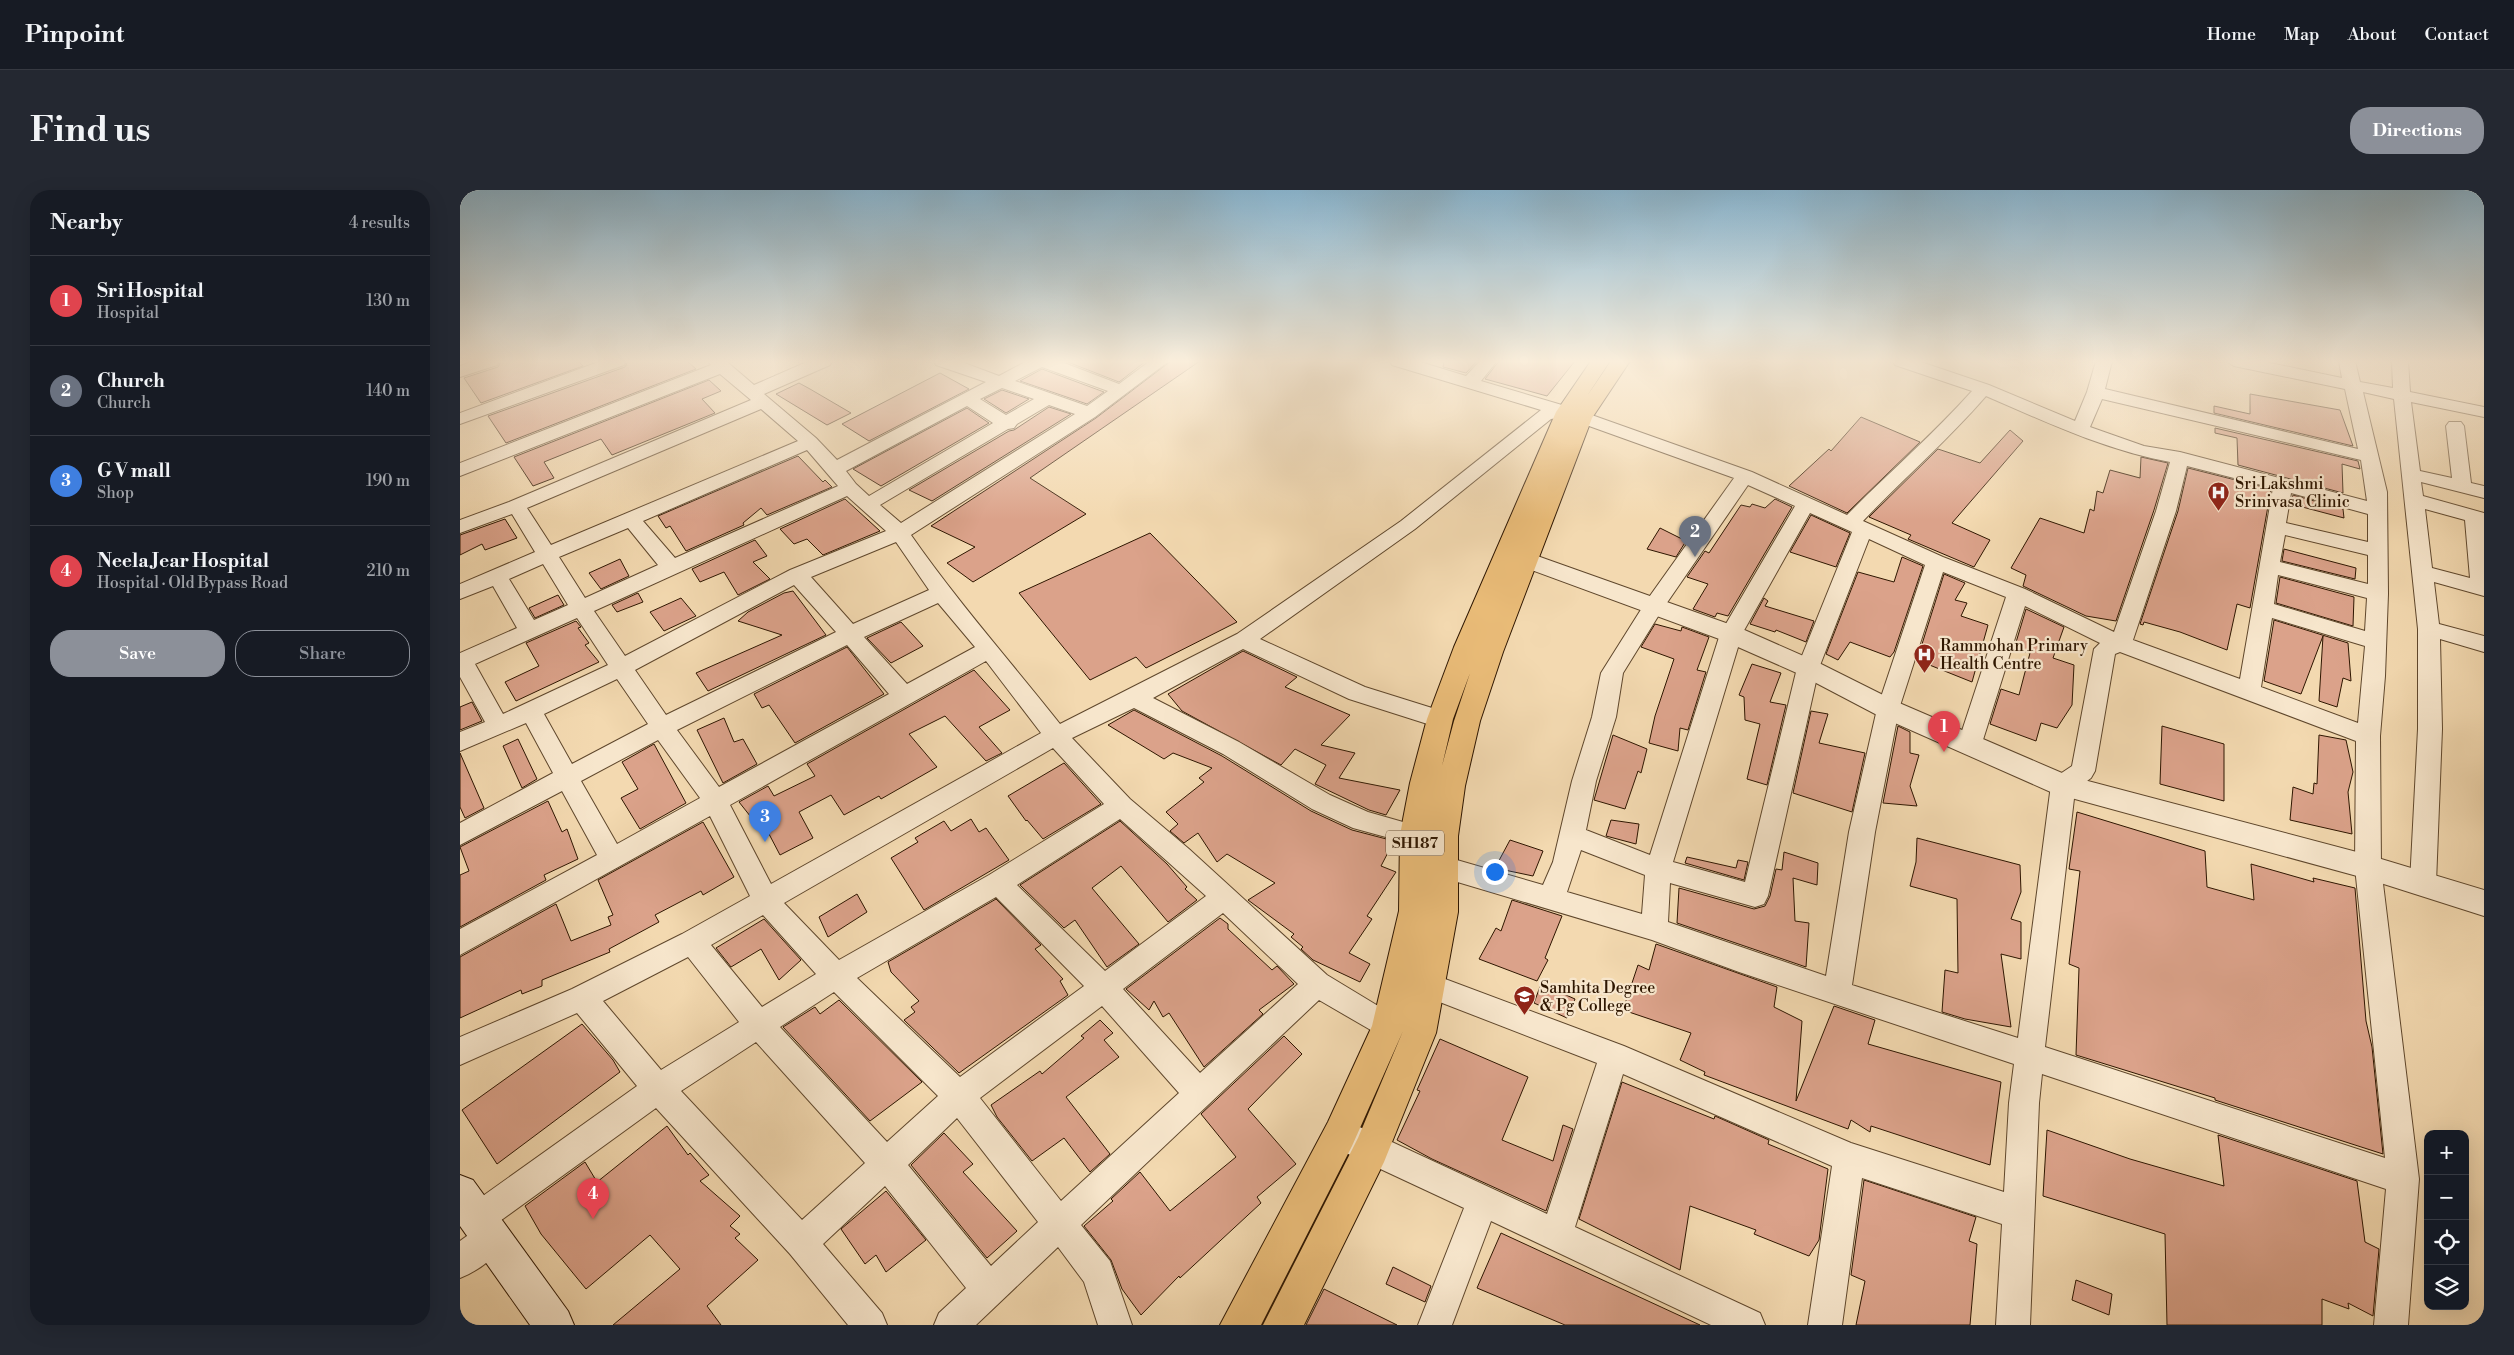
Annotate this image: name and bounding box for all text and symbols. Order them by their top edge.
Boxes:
text: Pinpoint [25,20,124,50]
text: Home [2207,23,2256,46]
text: Map [2284,23,2320,46]
text: About [2348,23,2397,46]
text: Contact [2425,23,2489,46]
button: Directions [2350,107,2484,154]
text: Find us [30,109,150,152]
text: Nearby [50,210,123,236]
text: 4 results [349,213,410,233]
text: Sri Hospital [97,279,204,303]
text: 1 [62,291,70,311]
text: 130 m [366,291,410,311]
text: Hospital [97,303,159,323]
text: Church [97,369,165,393]
text: 2 [61,381,71,401]
text: 140 m [366,381,410,401]
text: Church [97,393,151,413]
text: G V mall [97,459,171,483]
text: 3 [61,471,71,491]
text: 190 m [366,471,410,491]
place label: Sri Lakshmi Srinivasa Clinic [2235,474,2350,512]
hospital icon: Sri Lakshmi Srinivasa Clinic [2207,481,2231,512]
text: Shop [97,483,134,503]
pin: 2 [1679,516,1711,557]
text: Neela Jear Hospital [97,549,269,573]
text: 4 [61,561,71,581]
text: 210 m [366,561,410,581]
text: Hospital · Old Bypass Road [97,573,288,593]
button: Save [50,630,225,677]
button: Share [235,630,410,677]
place label: Rammohan Primary Health Centre [1940,636,2088,674]
hospital icon: Rammohan Primary Health Centre [1912,643,1936,674]
pin: 1 [1928,711,1960,752]
pin: 3 [749,801,781,842]
road number: SH187 [1386,830,1444,856]
your location [1482,859,1508,885]
place label: Samhita Degree & Pg College [1540,978,1655,1016]
school or university icon: Samhita Degree & Pg College [1512,985,1536,1016]
map controls [2424,1130,2469,1310]
button: + [2424,1130,2469,1175]
button: − [2424,1175,2469,1220]
pin: 4 [577,1178,609,1219]
button: locate [2424,1220,2469,1265]
button: layers [2424,1265,2469,1310]

